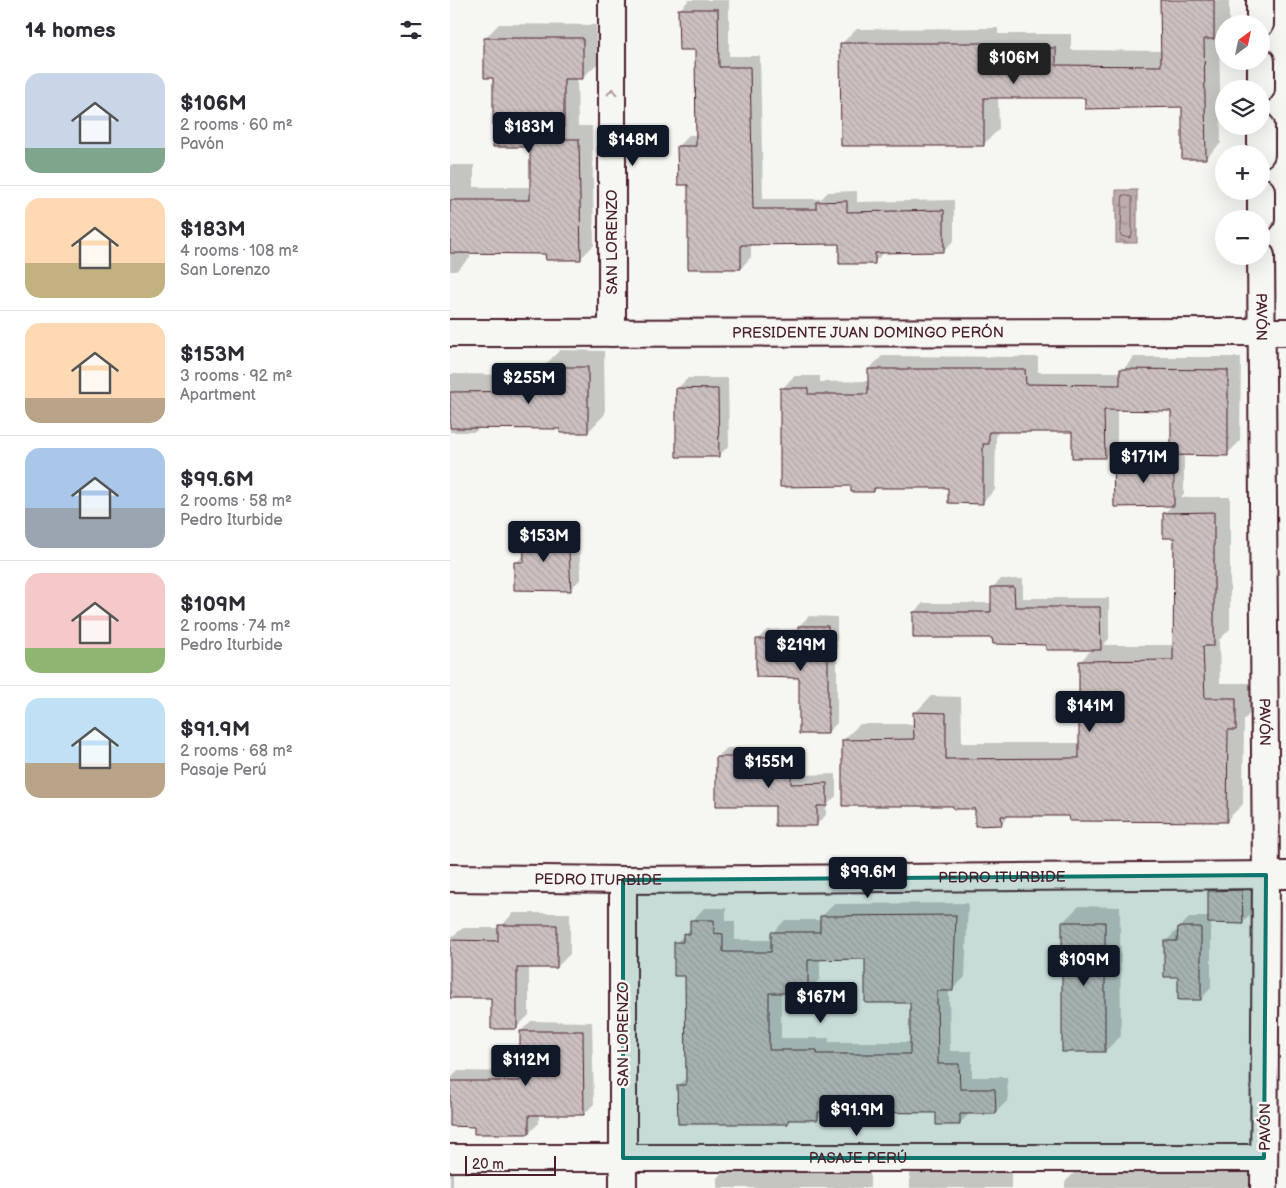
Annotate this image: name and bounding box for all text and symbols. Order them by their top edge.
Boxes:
north arrow [1215,15,1270,70]
map controls [1215,15,1270,265]
icon: filters [397,16,425,44]
text: 14 homes [25,18,116,43]
pin: $106M [979,42,1049,85]
text: $106M [989,49,1039,68]
button: layers [1215,80,1270,135]
one-way arrow [607,88,617,96]
text: $106M [180,91,247,116]
icon: home [65,93,125,153]
pin: $183M [494,112,564,154]
text: 2 rooms · 60 m² [180,116,293,135]
text: $183M [504,118,554,137]
pin: $148M [598,124,668,167]
text: $148M [608,131,658,150]
text: Pavón [180,135,224,154]
button: + [1215,145,1270,200]
street label: SAN LORENZO [603,189,622,295]
button: − [1215,210,1270,265]
text: $183M [180,217,246,242]
icon: home [65,218,125,278]
text: 4 rooms · 108 m² [180,242,299,261]
text: San Lorenzo [180,261,270,280]
street label: PAVÓN [1252,293,1271,341]
street label: PRESIDENTE JUAN DOMINGO PERÓN [732,323,1004,342]
text: $153M [180,342,245,367]
icon: home [65,343,125,403]
pin: $255M [494,362,564,405]
text: 3 rooms · 92 m² [180,367,293,386]
text: $255M [503,369,555,388]
text: Apartment [180,386,256,405]
pin: $171M [1109,442,1179,484]
text: $171M [1121,448,1167,467]
text: $99.6M [180,467,254,492]
icon: home [65,468,125,528]
text: 2 rooms · 58 m² [180,492,292,511]
text: Pedro Iturbide [180,511,283,530]
pin: $153M [509,520,579,563]
text: $153M [519,527,569,546]
text: $109M [180,592,246,617]
icon: home [65,593,125,653]
text: 2 rooms · 74 m² [180,617,291,636]
pin: $219M [766,630,836,672]
text: Pedro Iturbide [180,636,283,655]
text: $219M [776,636,826,655]
pin: $141M [1055,690,1125,733]
text: $141M [1067,697,1113,716]
street label: PAVÓN [1255,698,1274,746]
text: $91.9M [180,717,250,742]
icon: home [65,718,125,778]
text: 2 rooms · 68 m² [180,742,293,761]
pin: $155M [734,746,804,789]
text: $155M [744,753,794,772]
text: Pasaje Perú [180,761,267,780]
pin: $99.6M [827,856,909,899]
text: $99.6M [840,863,896,882]
street label: PEDRO ITURBIDE [938,867,1066,887]
street label: PEDRO ITURBIDE [534,869,662,890]
pin: $109M [1049,944,1119,987]
text: $109M [1059,951,1109,970]
street label: SAN LORENZO [614,981,633,1087]
pin: $167M [786,982,856,1024]
text: $167M [796,988,846,1007]
pin: $112M [491,1044,561,1087]
text: $112M [502,1051,550,1070]
pin: $91.9M [816,1094,898,1137]
text: $91.9M [830,1101,884,1120]
street label: PAVÓN [1256,1103,1275,1151]
street label: PASAJE PERÚ [809,1149,907,1168]
scale bar [465,1153,556,1176]
text: 20 m [472,1156,504,1173]

